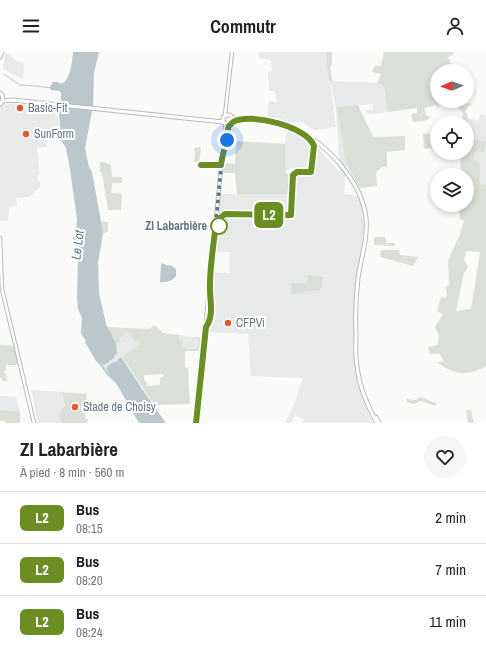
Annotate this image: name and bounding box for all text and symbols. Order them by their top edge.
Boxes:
text: Commutr [210,14,276,39]
icon: menu [20,15,42,37]
icon: person [444,15,466,37]
north arrow [430,64,474,108]
map controls [430,64,474,212]
place label: Basic-Fit [28,100,68,116]
marker: Basic-Fit [15,103,25,113]
button: locate [430,116,474,160]
place label: SunForm [34,126,74,142]
marker: SunForm [21,129,31,139]
your location [217,130,237,150]
button: layers [430,168,474,212]
line badge: L2 [251,202,287,228]
text: L2 [262,206,276,224]
marker: ZI Labarbière [210,217,228,235]
place label: ZI Labarbière [145,218,208,234]
water label: Le Lot [67,228,88,261]
place label: CFPVi [236,315,265,331]
marker: CFPVi [223,318,233,328]
place label: Stade de Choisy [83,399,156,415]
marker: Stade de Choisy [70,402,80,412]
text: ZI Labarbière [20,436,118,462]
button: heart [424,436,466,478]
text: À pied · 8 min · 560 m [20,464,124,481]
text: Bus [76,499,99,520]
text: 2 min [435,507,466,528]
text: L2 [35,509,49,527]
text: 08:15 [76,520,103,537]
text: Bus [76,551,99,572]
text: 7 min [435,559,466,580]
text: L2 [35,561,49,579]
text: 08:20 [76,572,103,589]
text: Bus [76,603,99,624]
text: 11 min [429,611,466,632]
text: L2 [35,613,49,631]
text: 08:24 [76,624,103,641]

